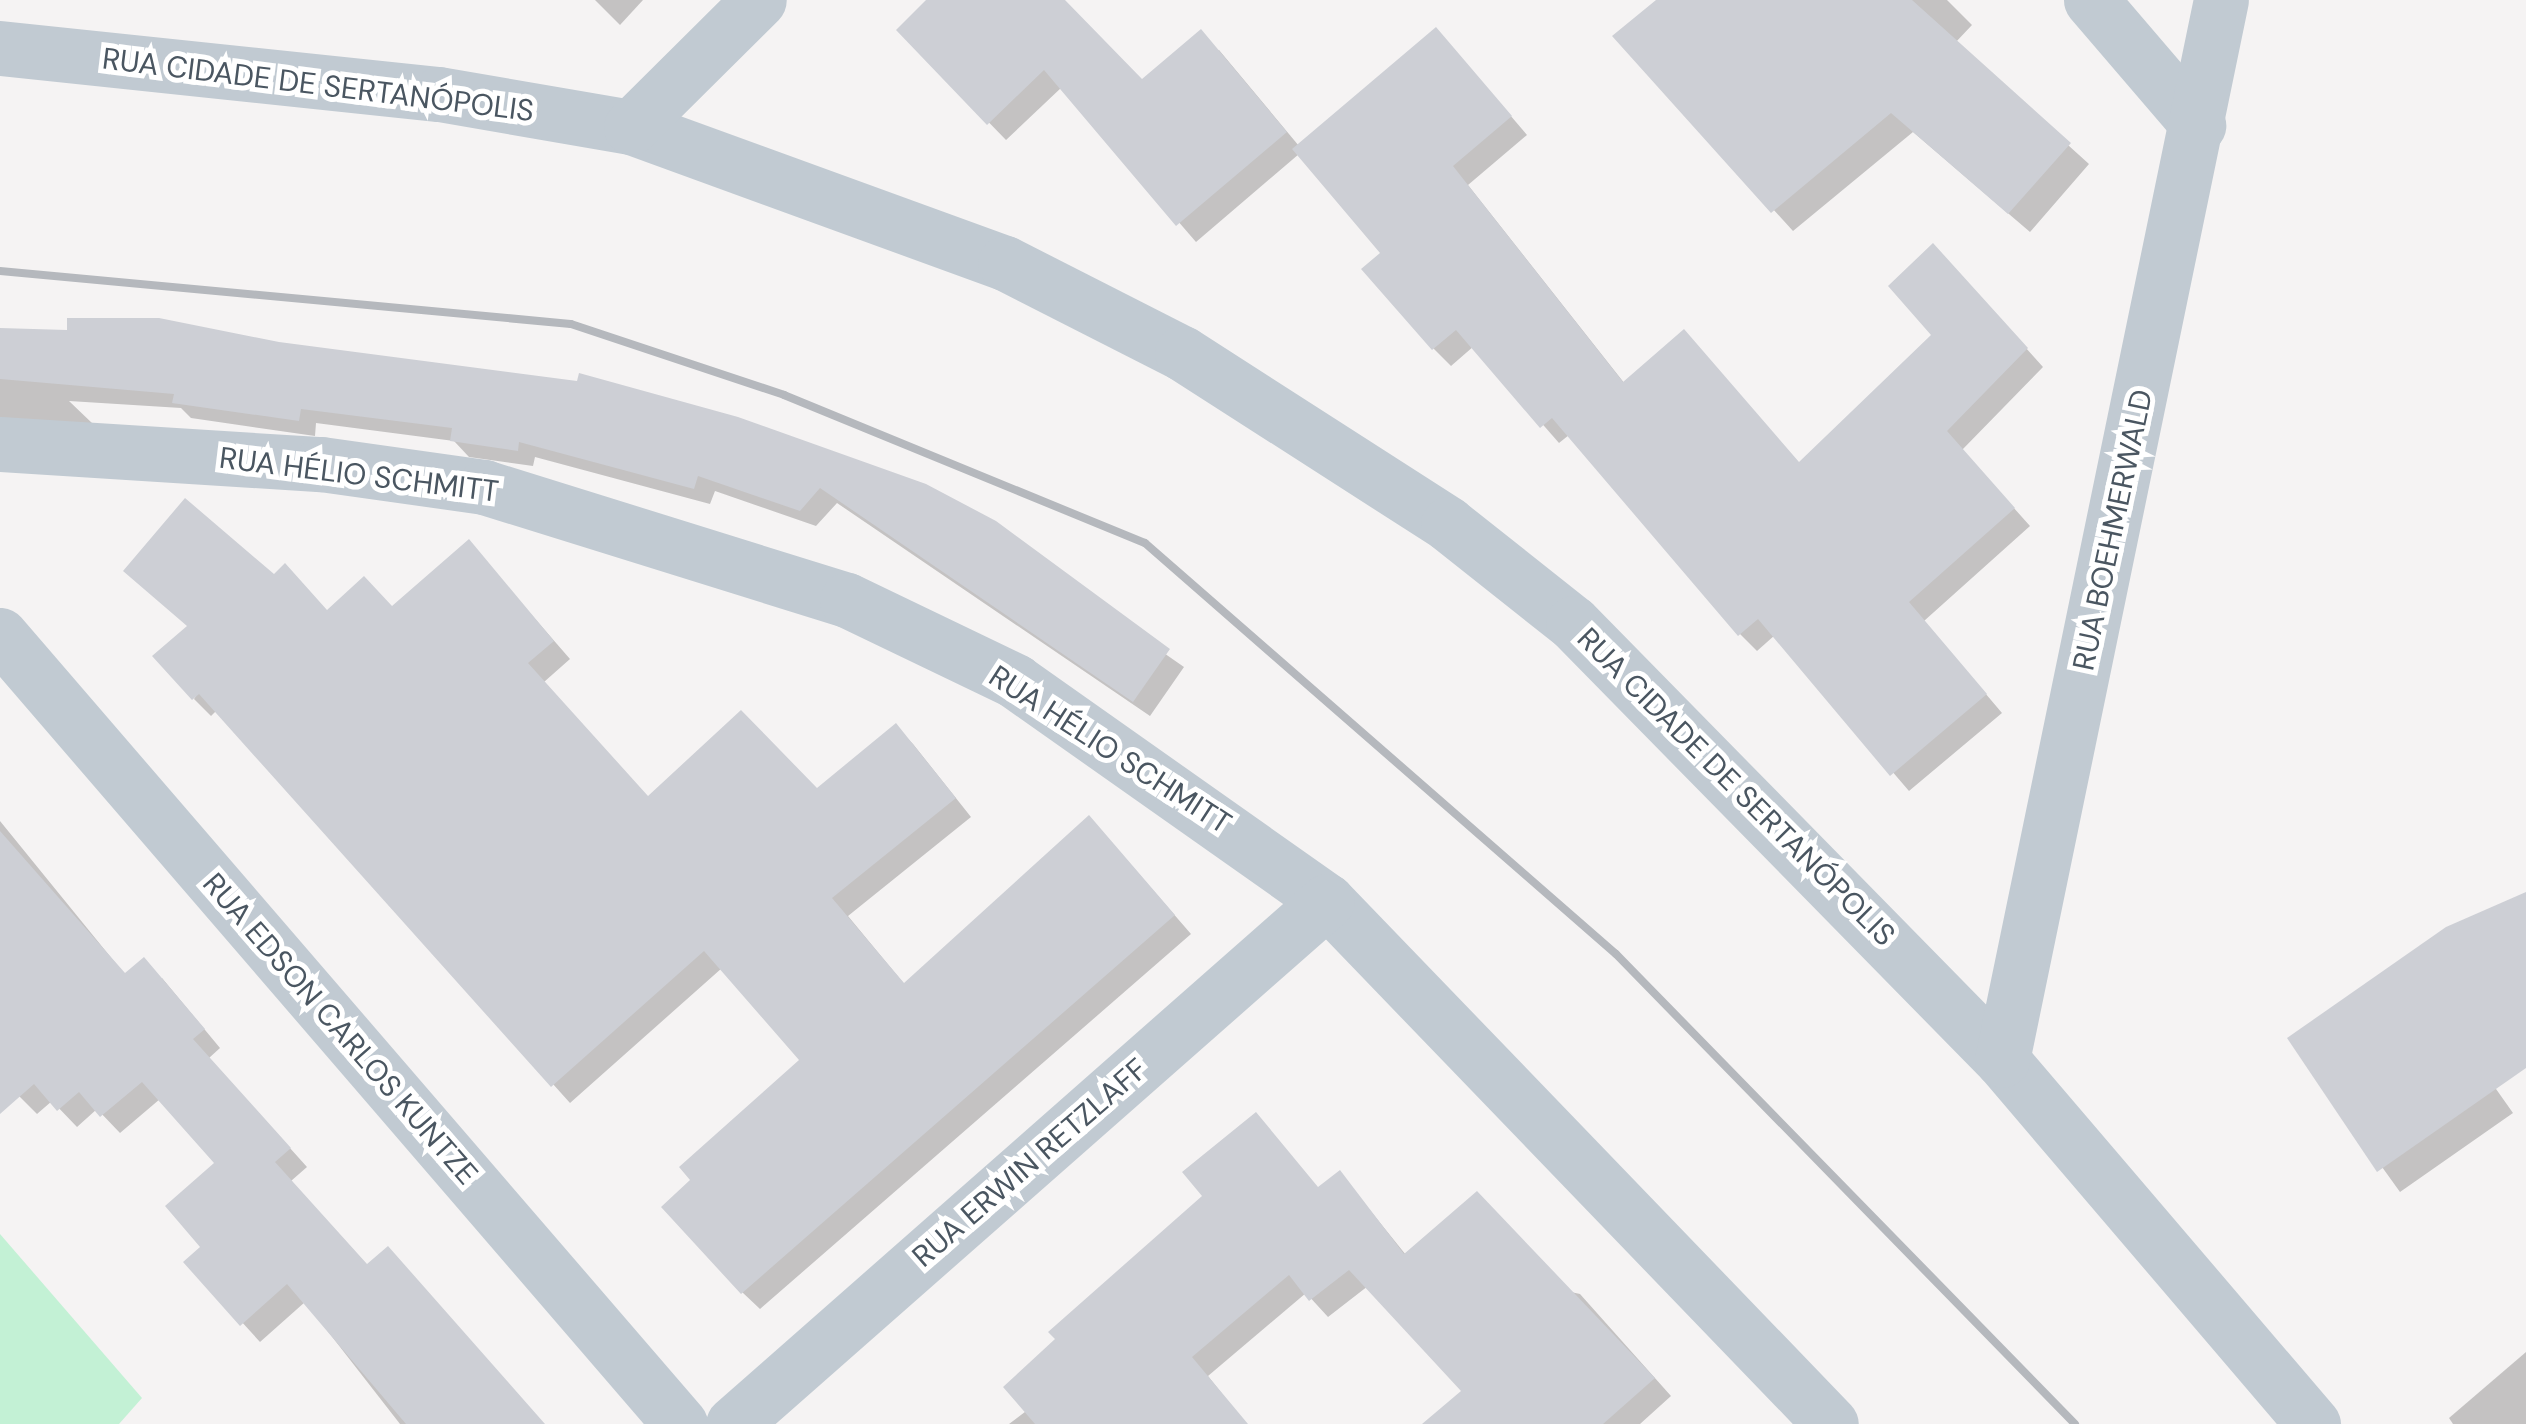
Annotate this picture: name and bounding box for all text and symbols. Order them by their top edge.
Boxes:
street label: RUA CIDADE DE SERTANÓPOLIS [100,41,536,129]
street label: RUA BOEHMERWALD [2066,386,2160,674]
street label: RUA HÉLIO SCHMITT [217,440,501,510]
street label: RUA CIDADE DE SERTANÓPOLIS [1570,621,1902,953]
street label: RUA HÉLIO SCHMITT [982,658,1238,842]
street label: RUA EDSON CARLOS KUNTZE [195,866,485,1192]
street label: RUA ERWIN RETZLAFF [905,1051,1155,1275]

